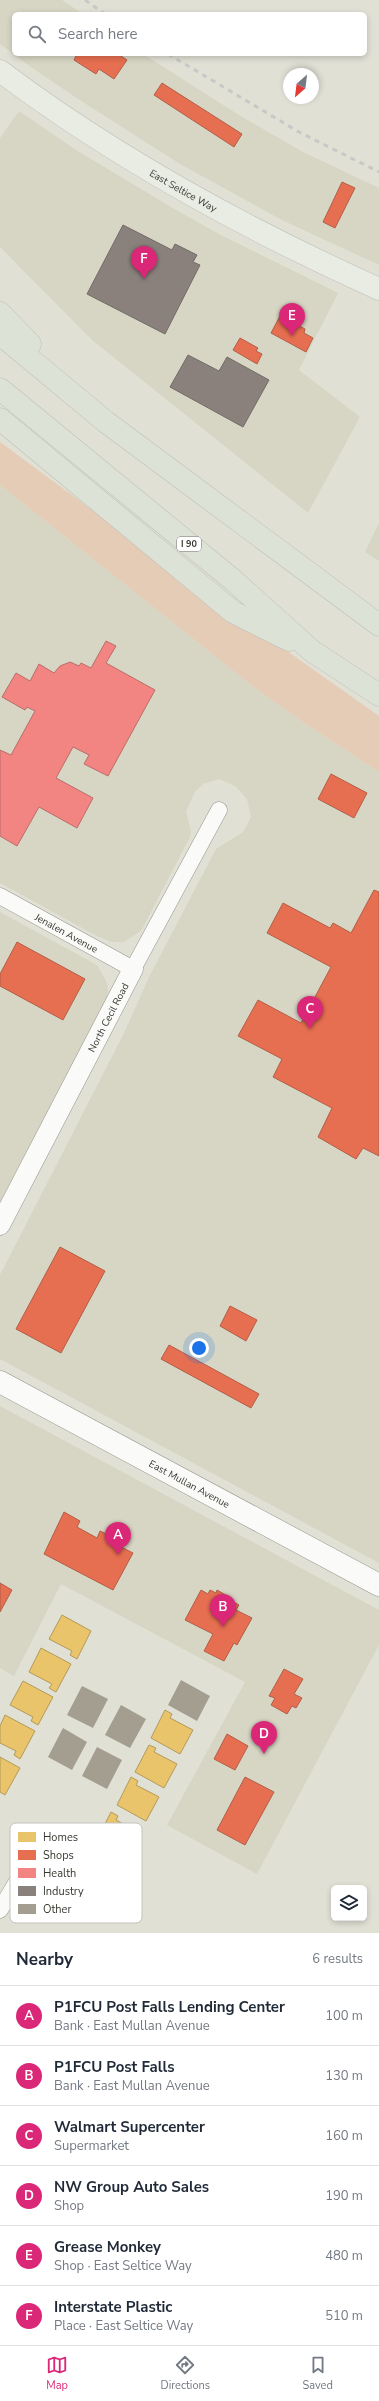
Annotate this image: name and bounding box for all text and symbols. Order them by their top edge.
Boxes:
search box [12,12,367,56]
icon: search [26,23,48,45]
text: Search here [58,24,138,44]
north arrow [283,68,319,104]
street label: East Seltice Way [147,166,220,216]
pin: F [131,246,157,279]
pin: E [279,303,305,336]
road number: I 90 [177,537,201,551]
street label: Jenalen Avenue [31,910,100,956]
street label: North Cecil Road [85,981,133,1055]
pin: C [297,996,323,1029]
your location [189,1338,209,1358]
street label: East Mullan Avenue [146,1457,232,1512]
pin: A [105,1522,131,1555]
pin: B [210,1594,236,1627]
pin: D [251,1721,277,1754]
legend [10,1823,142,1923]
text: Homes [43,1830,78,1845]
text: Shops [43,1848,74,1863]
text: Health [43,1866,76,1881]
text: Industry [43,1884,84,1899]
map controls [331,1885,367,1921]
button: layers [331,1885,367,1921]
text: Other [43,1902,71,1917]
text: Nearby [16,1948,73,1971]
text: 6 results [312,1950,363,1968]
text: P1FCU Post Falls Lending Center [54,1997,285,2017]
text: A [24,2007,34,2025]
text: 100 m [325,2007,363,2025]
text: Bank · East Mullan Avenue [54,2017,210,2035]
text: P1FCU Post Falls [54,2057,175,2077]
text: B [25,2067,33,2085]
text: 130 m [325,2067,363,2085]
text: Bank · East Mullan Avenue [54,2077,210,2095]
text: Walmart Supercenter [54,2117,205,2137]
text: C [25,2127,33,2145]
text: 160 m [325,2127,363,2145]
text: Supermarket [54,2137,129,2155]
text: NW Group Auto Sales [54,2177,209,2197]
text: D [24,2187,34,2205]
text: 190 m [325,2187,363,2205]
text: Shop [54,2197,84,2215]
text: Grease Monkey [54,2237,161,2257]
text: E [25,2247,33,2265]
text: 480 m [325,2247,363,2265]
text: Shop · East Seltice Way [54,2257,192,2275]
text: Interstate Plastic [54,2297,172,2317]
text: F [25,2307,33,2325]
text: 510 m [325,2307,363,2325]
text: Place · East Seltice Way [54,2317,193,2335]
tab: Map [46,2354,68,2393]
tab: Directions [160,2354,210,2393]
tab: Saved [302,2354,333,2393]

